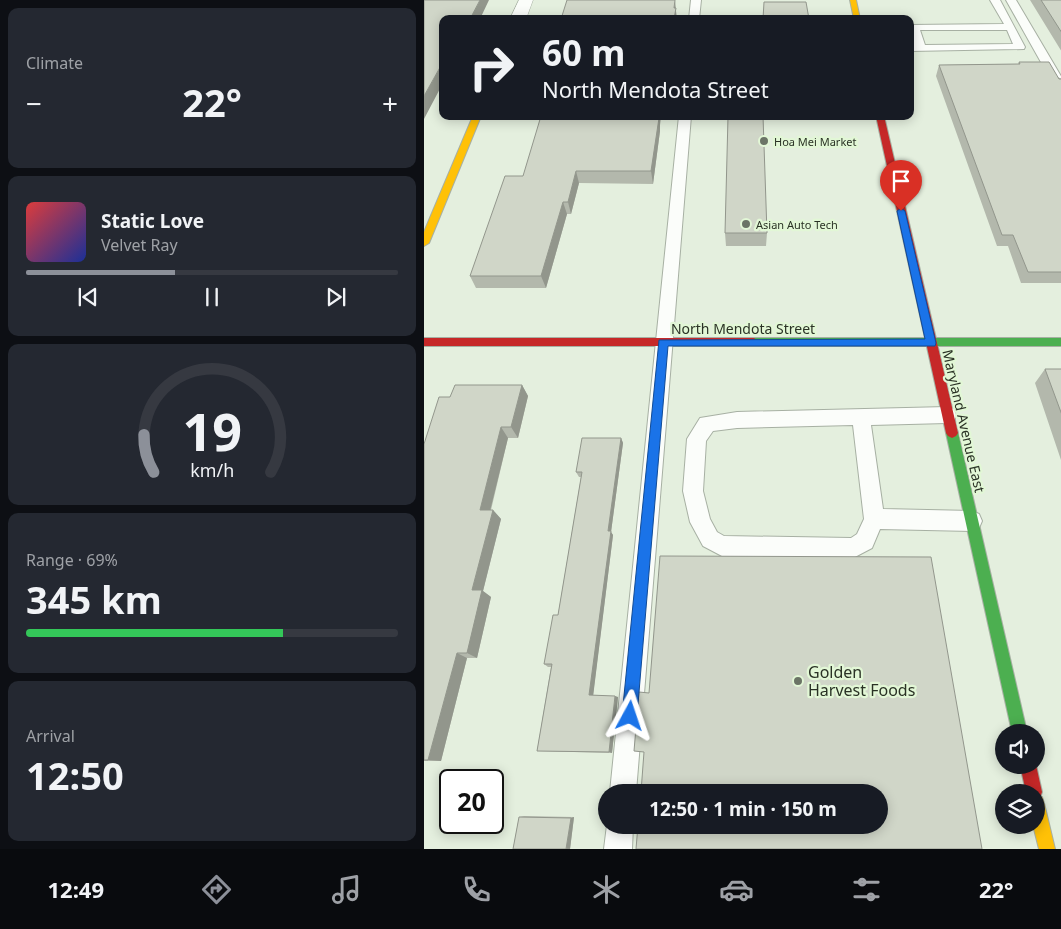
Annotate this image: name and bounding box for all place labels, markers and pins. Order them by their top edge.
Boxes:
place label: Hoa Mei Market [774,134,856,149]
marker: Hoa Mei Market [758,135,770,147]
pin [880,160,922,211]
place label: Asian Auto Tech [756,217,838,232]
marker: Asian Auto Tech [740,218,752,230]
place label: Golden Harvest Foods [808,661,915,701]
marker: Golden Harvest Foods [792,675,804,687]

